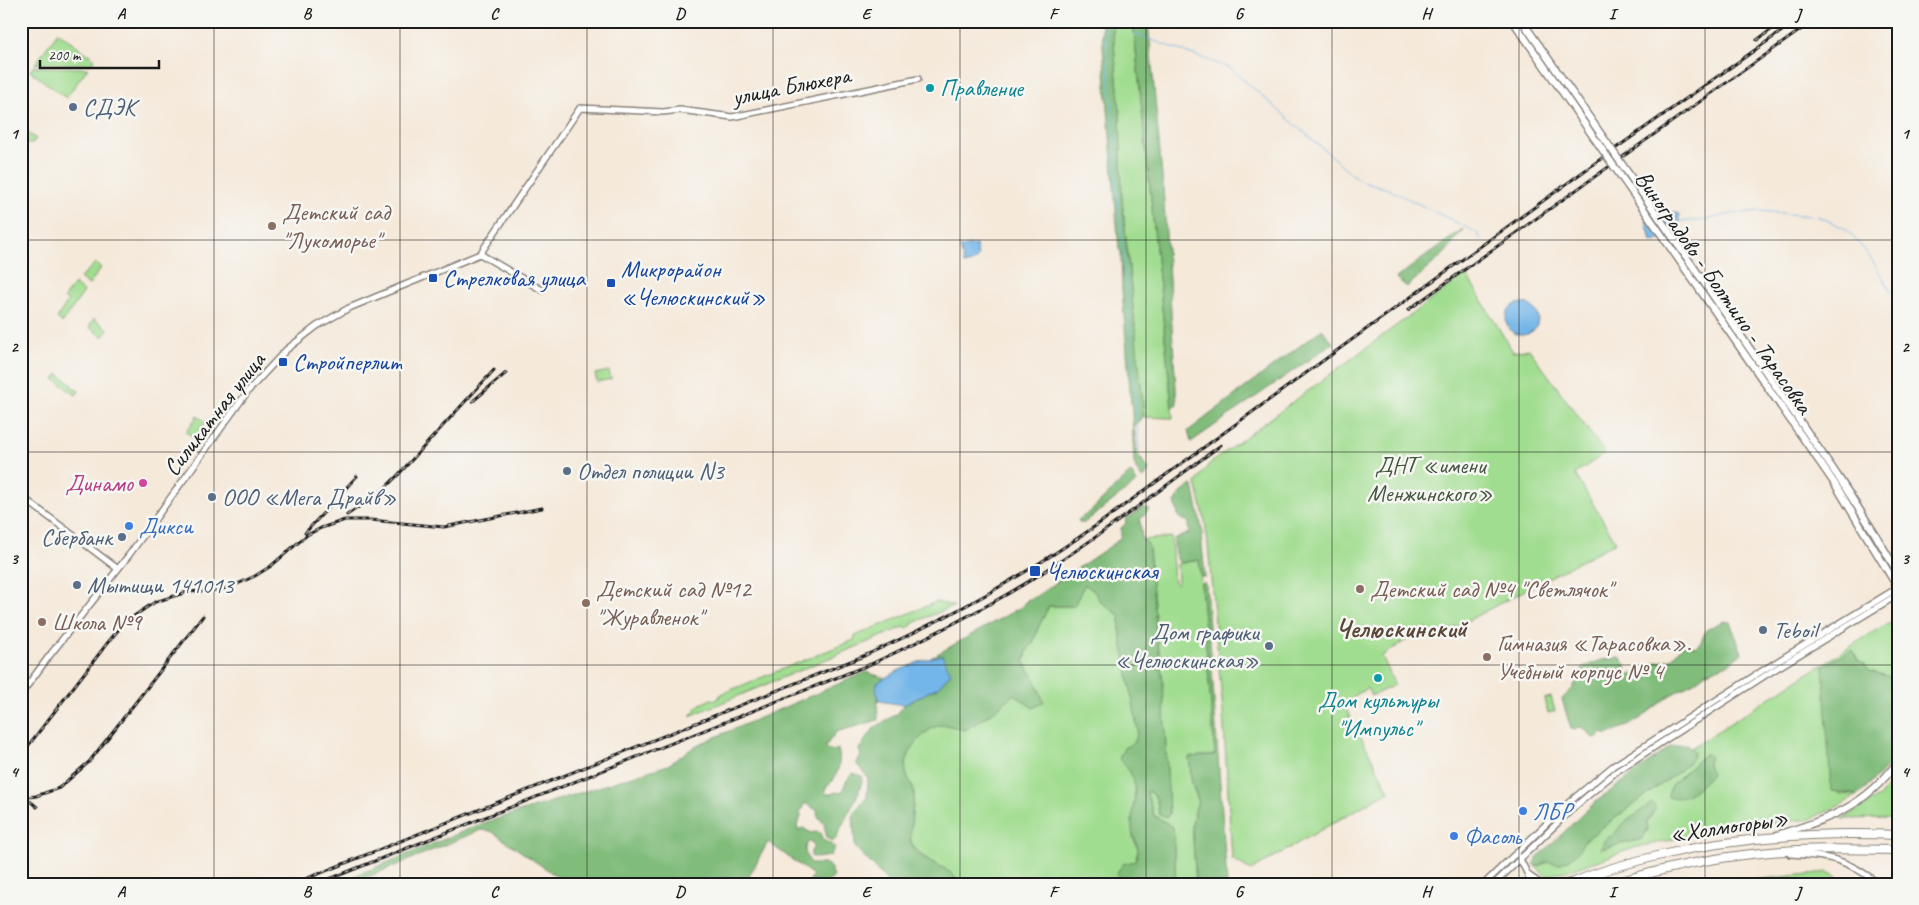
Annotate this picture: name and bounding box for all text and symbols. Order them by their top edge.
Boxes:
text: A [117,4,127,24]
text: B [303,4,313,24]
text: C [490,4,500,24]
text: D [675,4,686,24]
text: E [862,4,873,24]
text: F [1049,4,1060,24]
text: G [1235,4,1245,24]
text: H [1421,4,1433,24]
text: I [1609,4,1619,24]
text: J [1794,4,1803,24]
scale bar [40,38,159,70]
text: 200 m [48,46,82,65]
street label: улица Блюхера [728,59,855,113]
place label: Правление [940,73,1025,103]
marker: Правление [924,82,936,94]
place label: СДЭК [83,92,141,122]
marker: СДЭК [67,101,79,113]
text: 1 [10,124,19,144]
text: 1 [1901,124,1910,144]
street label: Виноградово - Болтино - Тарасовка [1628,164,1820,421]
place label: Детский сад "Лукоморье" [282,197,392,255]
marker: Детский сад "Лукоморье" [266,220,278,232]
place label: Микрорайон «Челюскинский» [621,254,766,312]
place label: Стрелковая улица [443,263,586,293]
marker: Стрелковая улица [427,272,439,284]
marker: Микрорайон «Челюскинский» [605,277,617,289]
text: 2 [10,337,19,357]
text: 2 [1901,337,1910,357]
street label: Силикатная улица [156,345,272,482]
place label: Стройперлит [293,347,403,377]
marker: Стройперлит [277,356,289,368]
park label: ДНТ «имени Менжинского» [1367,450,1493,508]
place label: Отдел полиции N3 [577,456,726,486]
marker: Отдел полиции N3 [561,465,573,477]
place label: Динамо [65,468,135,498]
marker: Динамо [137,477,149,489]
place label: ООО «Мега Драйв» [222,482,397,512]
marker: ООО «Мега Драйв» [206,491,218,503]
place label: Дикси [139,511,194,541]
marker: Дикси [123,520,135,532]
place label: Сбербанк [41,522,114,552]
marker: Сбербанк [116,531,128,543]
text: 3 [10,549,19,569]
text: 3 [1901,549,1910,569]
place label: Челюскинская [1046,556,1159,586]
marker: Челюскинская [1028,564,1042,578]
place label: Мытищи 141013 [87,570,236,600]
place label: Детский сад №12 "Журавленок" [596,574,753,632]
place label: Детский сад №4 "Светлячок" [1370,574,1617,604]
marker: Мытищи 141013 [71,579,83,591]
marker: Детский сад №4 "Светлячок" [1354,583,1366,595]
marker: Детский сад №12 "Журавленок" [580,597,592,609]
place label: Школа №9 [52,607,144,637]
district label: Челюскинский [1335,612,1469,645]
place label: Teboil [1773,615,1821,645]
marker: Школа №9 [36,616,48,628]
place label: Дом графики «Челюскинская» [1115,617,1261,675]
marker: Teboil [1757,624,1769,636]
place label: Гимназия «Тарасовка». Учебный корпус № 4 [1497,628,1691,686]
marker: Дом графики «Челюскинская» [1263,640,1275,652]
marker: Гимназия «Тарасовка». Учебный корпус № 4 [1481,651,1493,663]
marker: Дом культуры "Импульс" [1372,672,1384,684]
place label: Дом культуры "Импульс" [1318,685,1441,743]
text: 4 [10,762,19,782]
text: 4 [1901,762,1910,782]
place label: ЛБР [1533,796,1575,826]
street label: «Холмогоры» [1668,803,1790,849]
marker: ЛБР [1517,805,1529,817]
place label: Фасоль [1464,821,1523,851]
marker: Фасоль [1448,830,1460,842]
text: A [117,882,127,902]
text: B [303,882,313,902]
text: C [490,882,500,902]
text: D [675,882,686,902]
text: E [862,882,873,902]
text: F [1049,882,1060,902]
text: G [1235,882,1245,902]
text: H [1421,882,1433,902]
text: I [1609,882,1619,902]
text: J [1794,882,1803,902]

